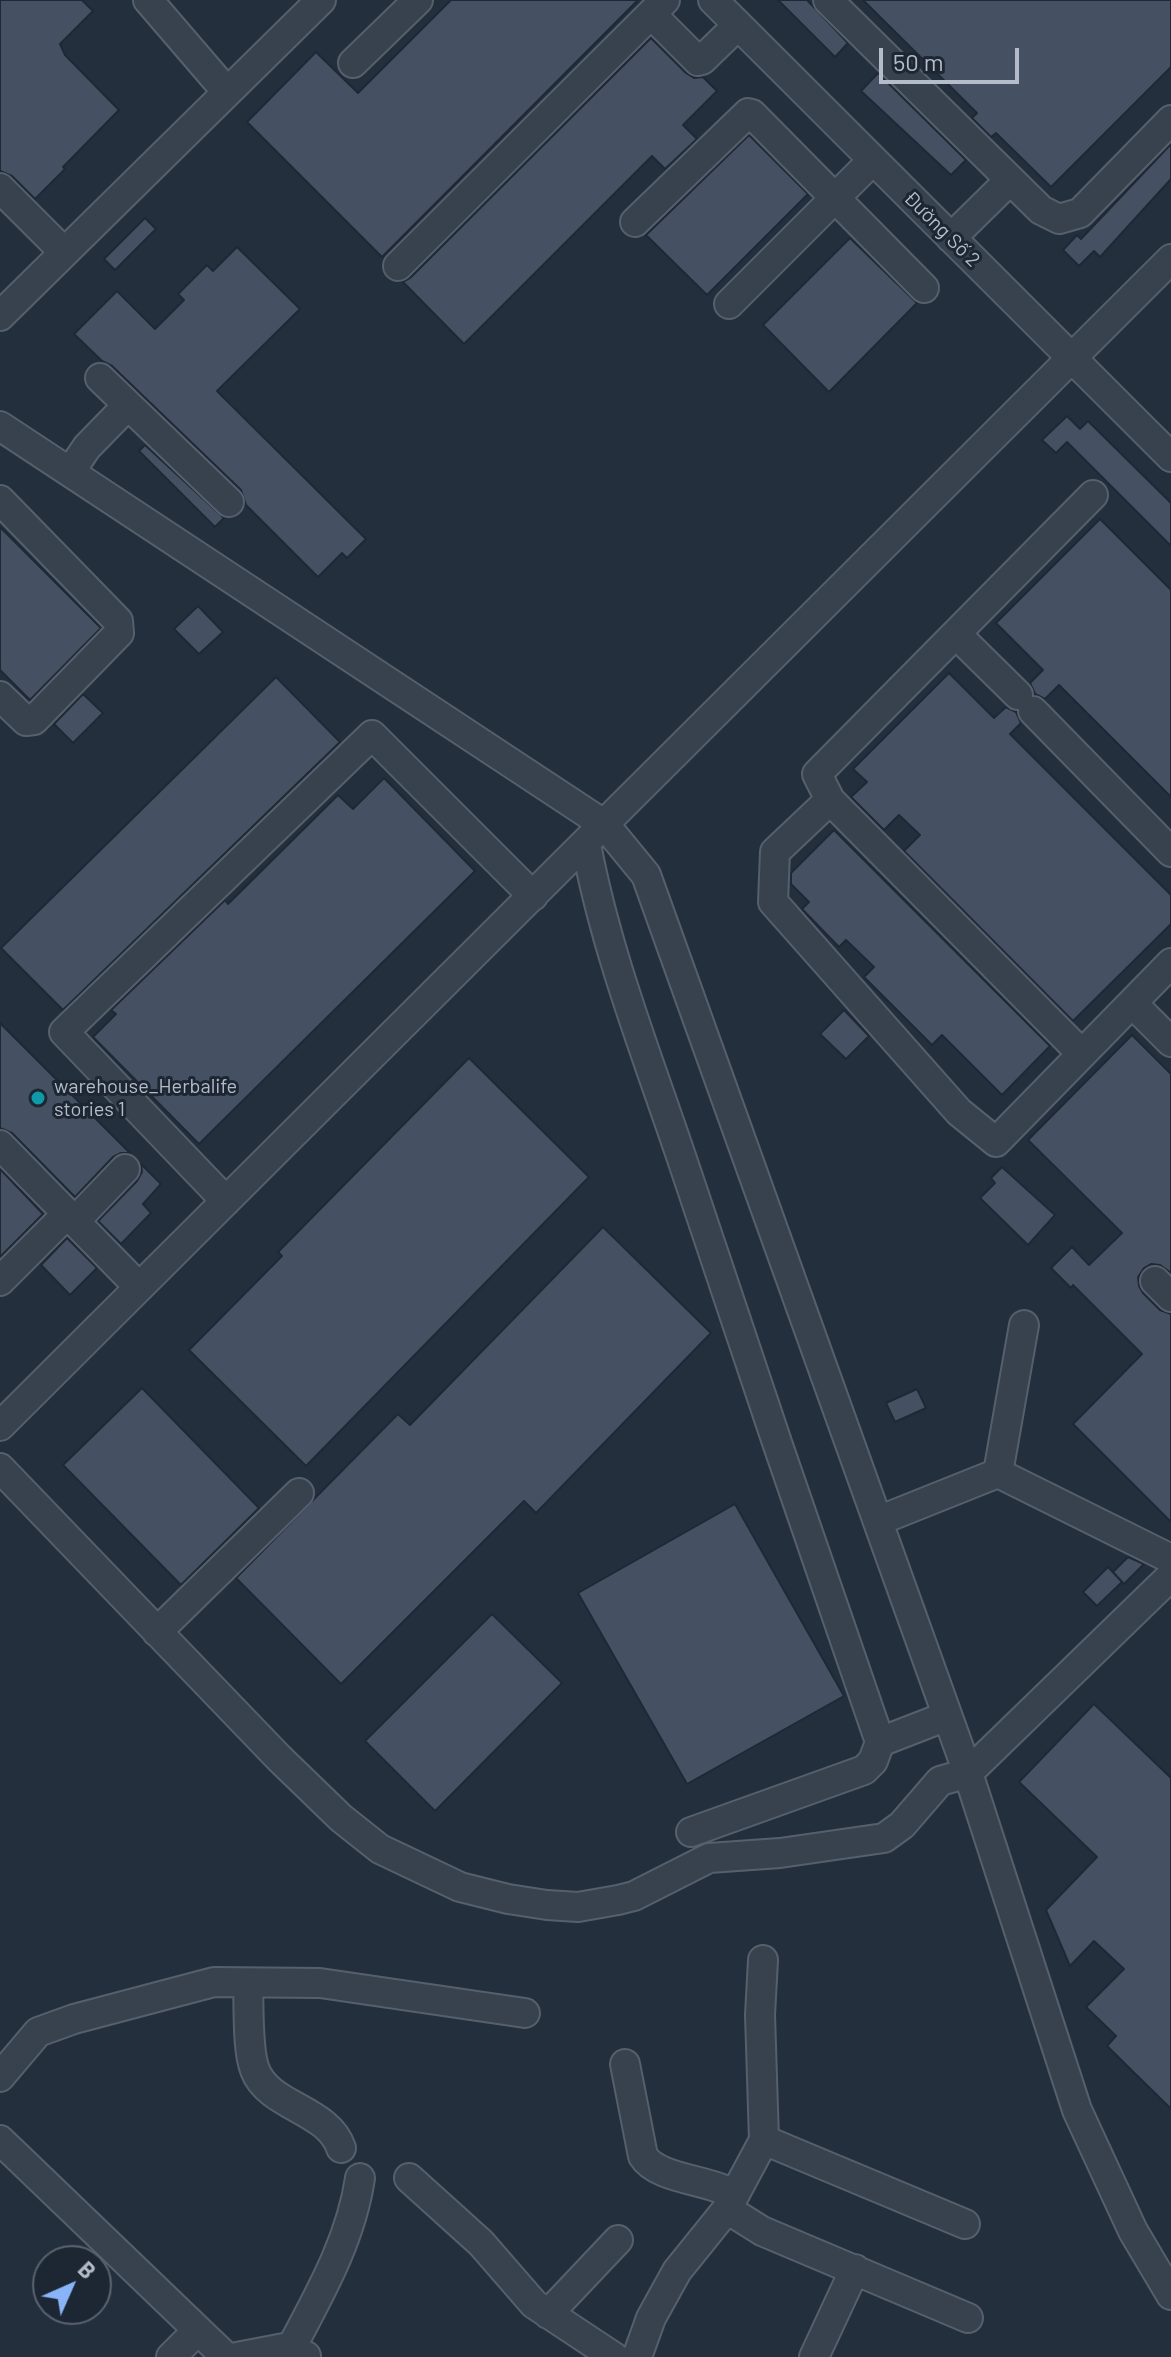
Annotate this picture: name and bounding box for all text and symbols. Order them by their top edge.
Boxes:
scale bar [883,32,1023,82]
text: 50 m [893,47,944,76]
street label: Đường Số 2 [899,186,985,272]
place label: warehouse_Herbalife stories 1 [54,1074,237,1121]
marker: warehouse_Herbalife stories 1 [29,1089,47,1107]
north arrow [32,2245,112,2325]
text: B [74,2255,102,2283]

